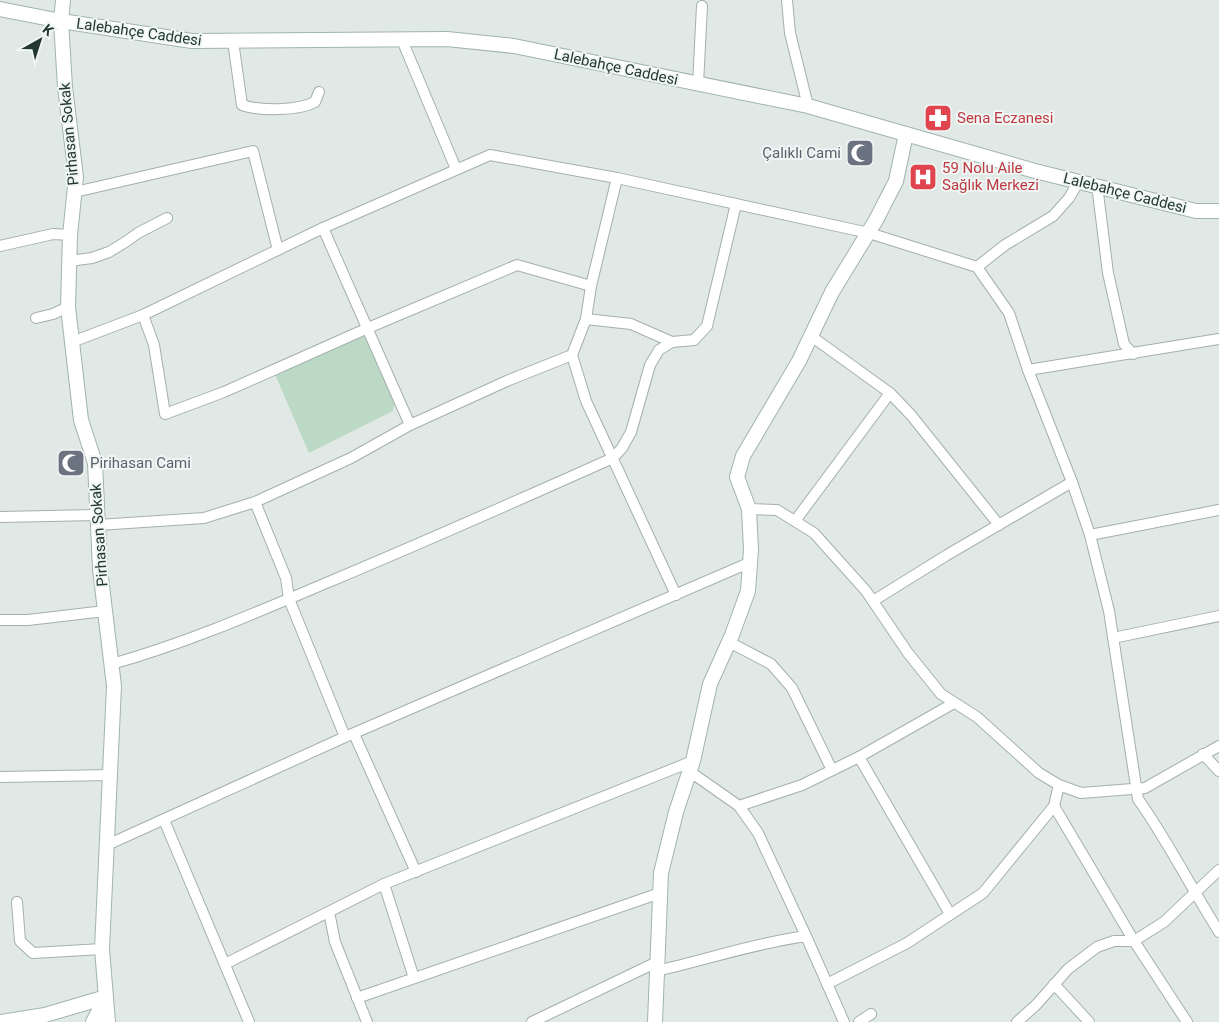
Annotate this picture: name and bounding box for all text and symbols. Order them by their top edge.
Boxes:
street label: Lalebahçe Caddesi [75,14,203,50]
north arrow [15,15,65,65]
text: K [40,21,57,39]
street label: Lalebahçe Caddesi [552,45,680,89]
street label: Pirhasan Sokak [55,81,82,186]
pharmacy icon: Sena Eczanesi [923,103,953,133]
place label: Sena Eczanesi [957,109,1054,127]
mosque icon: Çalıklı Cami [845,138,875,168]
place label: Çalıklı Cami [762,144,841,162]
place label: 59 Nolu Aile Sağlık Merkezi [942,159,1039,194]
hospital icon: 59 Nolu Aile Sağlık Merkezi [908,162,938,192]
street label: Lalebahçe Caddesi [1061,169,1189,217]
mosque icon: Pirihasan Cami [56,448,86,478]
place label: Pirihasan Cami [90,454,191,472]
street label: Pirhasan Sokak [86,482,112,587]

